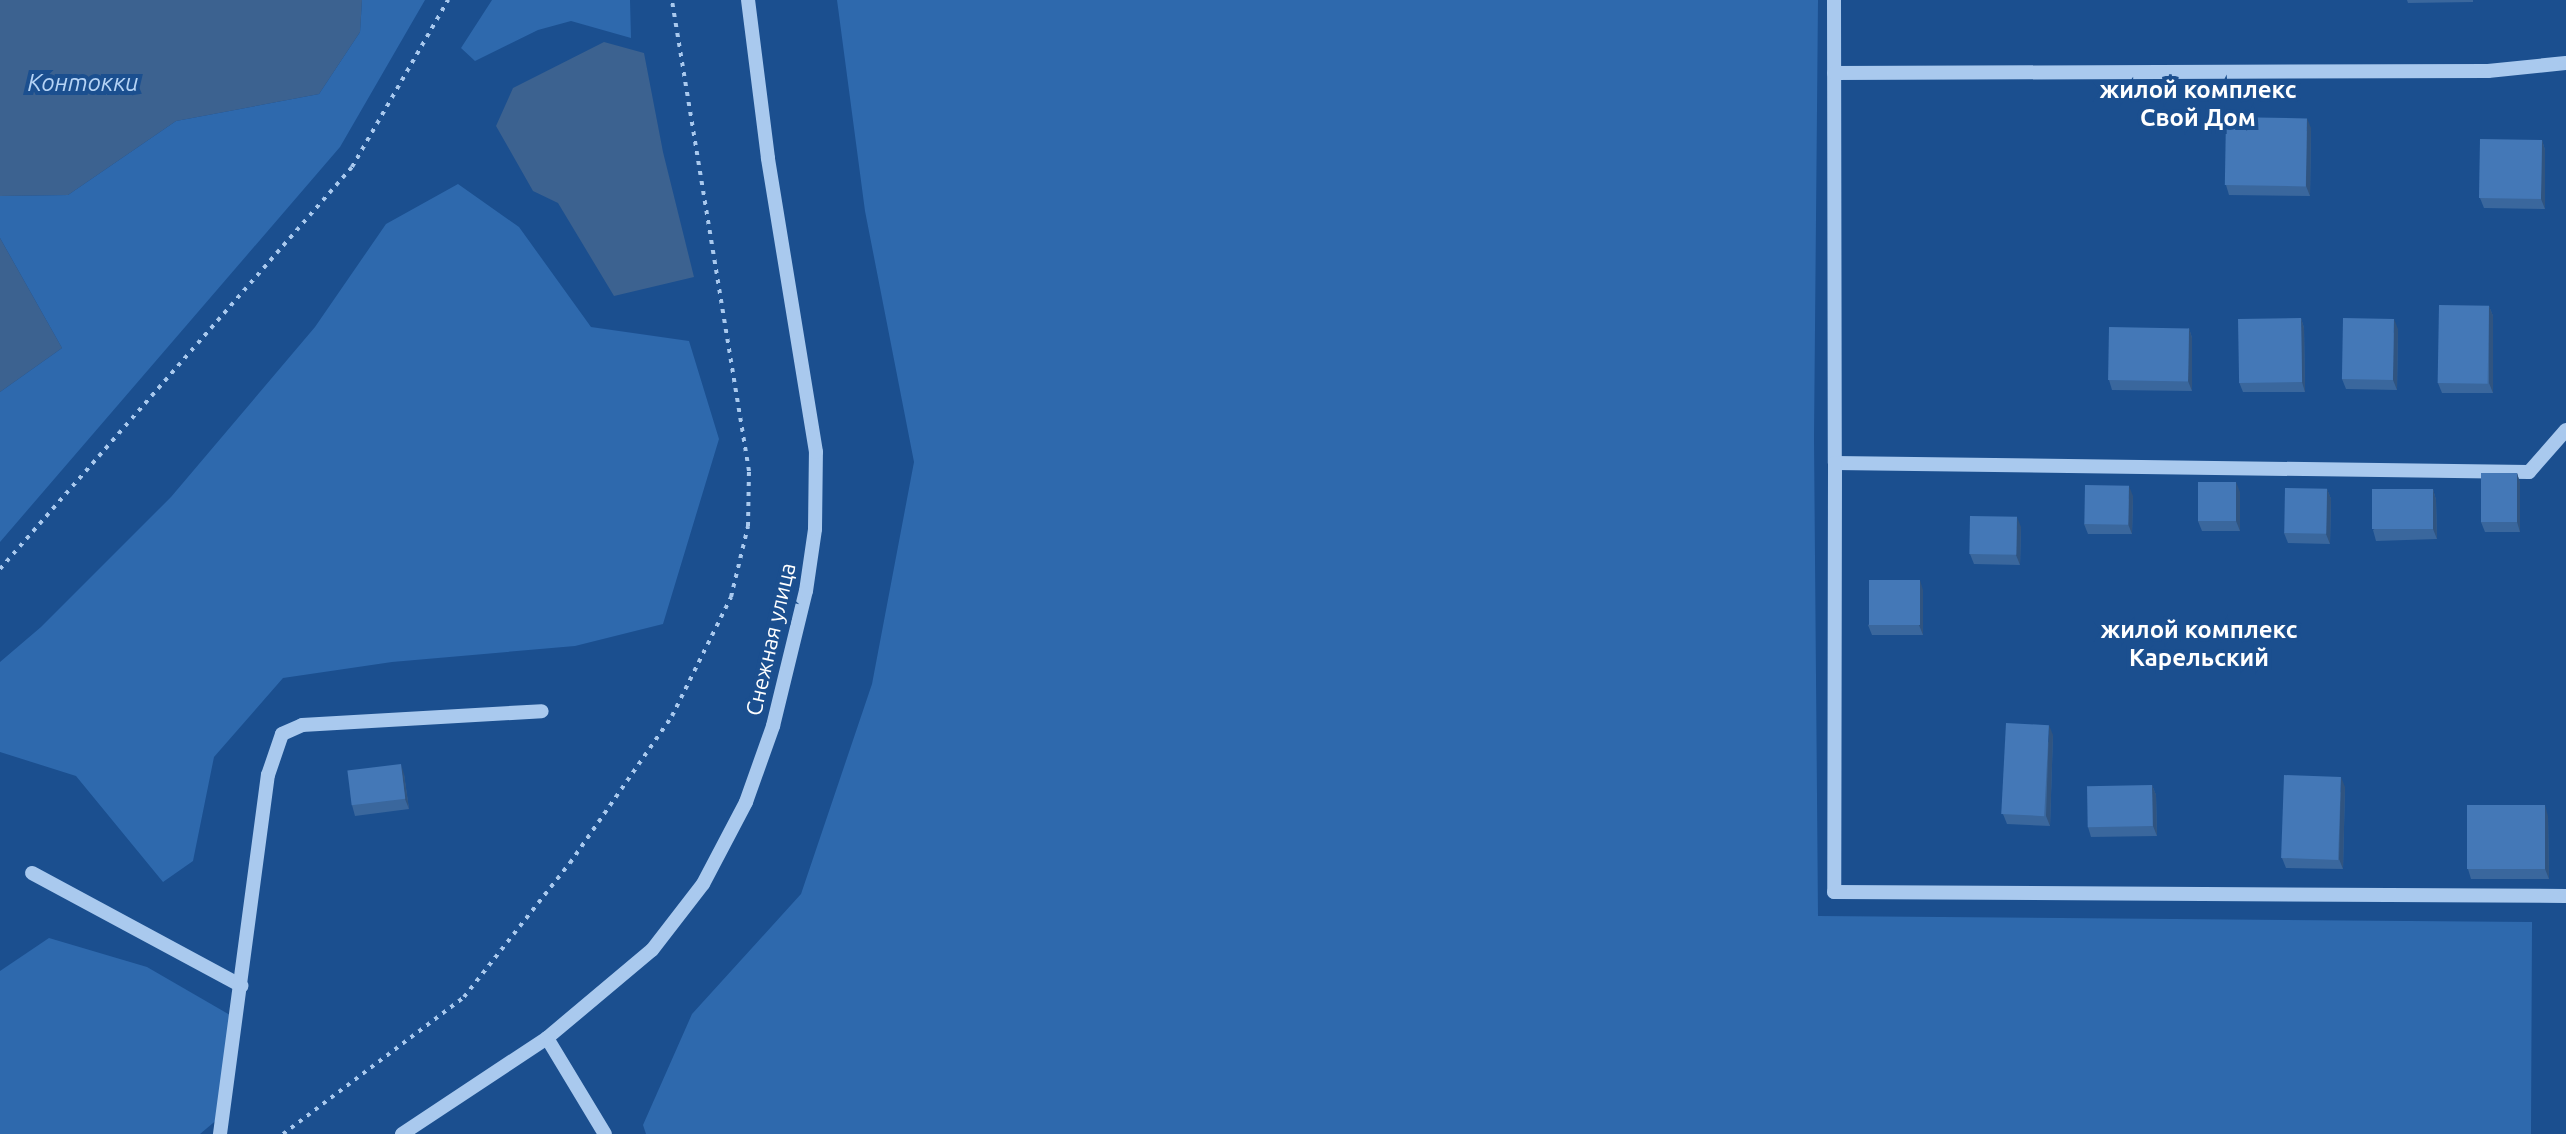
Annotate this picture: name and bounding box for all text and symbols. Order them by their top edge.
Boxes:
water label: Контокки [28,69,138,97]
district label: жилой комплекс Свой Дом [2099,76,2297,132]
street label: Снежная улица [740,560,800,718]
district label: жилой комплекс Карельский [2100,616,2298,672]

